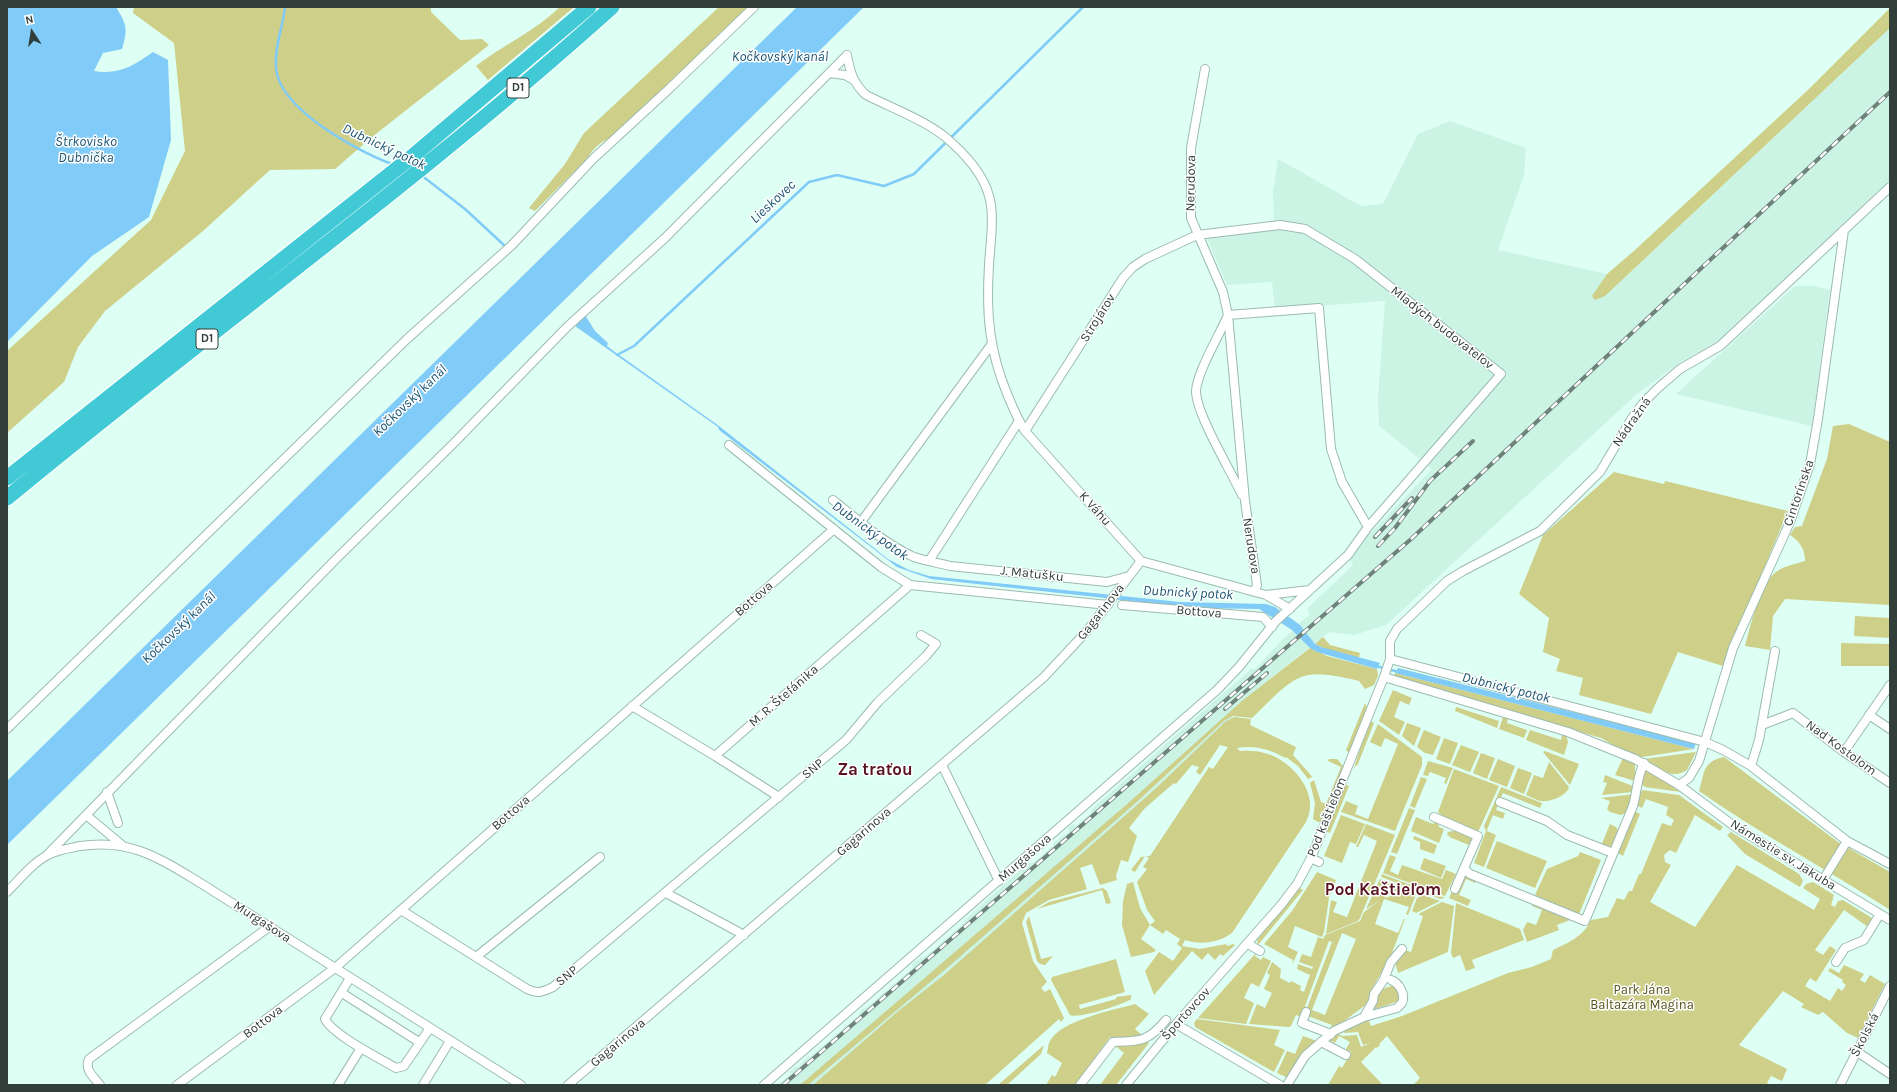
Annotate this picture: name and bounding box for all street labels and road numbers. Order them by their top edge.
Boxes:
road number: D1 [507,78,529,98]
street label: Nerudova [1183,155,1199,211]
street label: Mladých budovateľov [1388,283,1496,373]
street label: Strojárov [1077,291,1119,345]
road number: D1 [196,329,218,349]
street label: Nádražná [1609,394,1655,450]
street label: Cintorínska [1780,458,1818,528]
street label: K Váhu [1076,489,1114,529]
street label: Nerudova [1239,517,1263,575]
street label: J. Matušku [1000,563,1064,585]
street label: Bottova [732,578,776,620]
street label: Gagarinova [1074,581,1128,643]
street label: Bottova [1176,602,1222,622]
street label: M. R. Štefánika [746,662,822,730]
street label: Nad Kostolom [1803,717,1879,779]
street label: SNP [799,755,827,783]
street label: Pod kaštieľom [1304,775,1350,859]
street label: Bottova [489,792,533,834]
street label: Gagarinova [834,804,894,860]
street label: Námestie sv. Jakuba [1727,816,1839,894]
street label: Murgašova [995,831,1055,885]
street label: Murgašova [230,898,294,946]
street label: SNP [553,962,581,990]
street label: Športovcov [1158,984,1214,1044]
street label: Bottova [240,1002,286,1042]
street label: Školská [1847,1010,1883,1060]
street label: Gagarinova [587,1015,649,1071]

